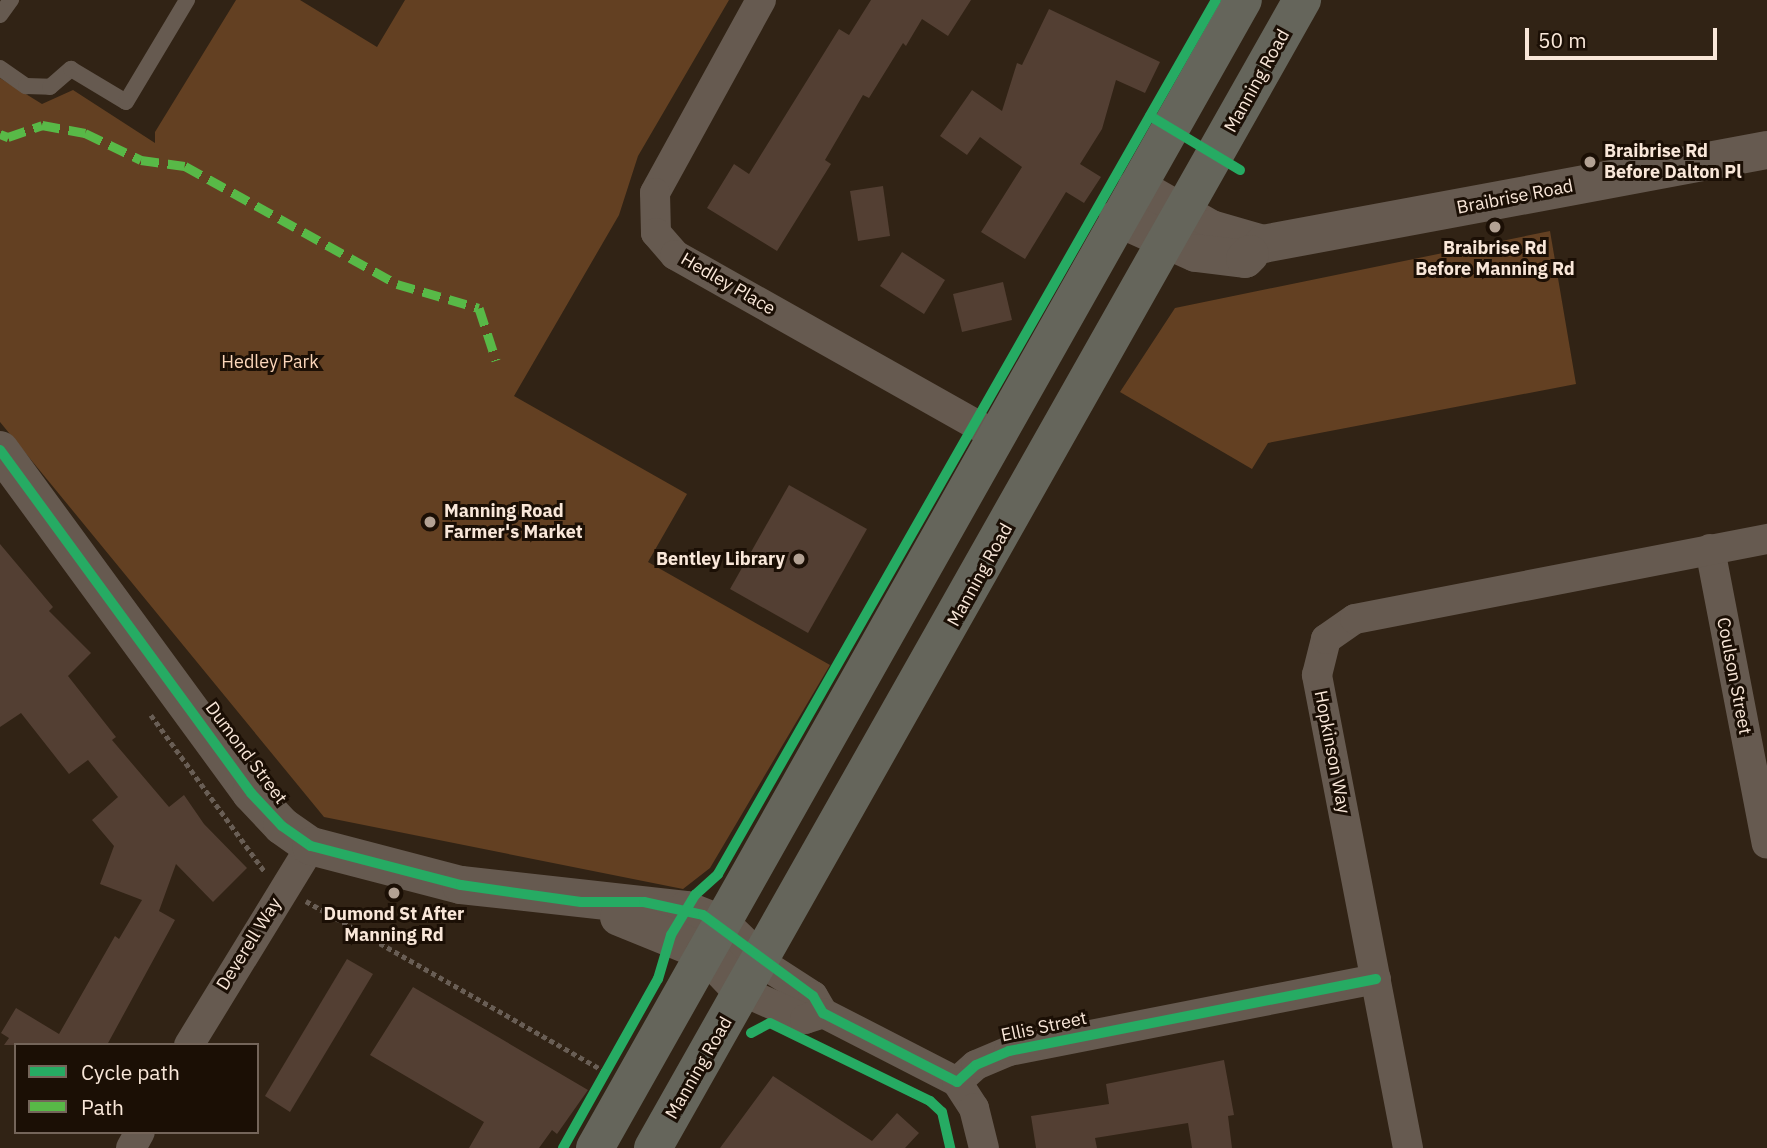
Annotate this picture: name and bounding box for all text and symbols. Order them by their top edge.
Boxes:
scale bar [1529,14,1722,58]
street label: Manning Road [1220,26,1294,136]
text: 50 m [1538,26,1587,54]
place label: Braibrise Rd Before Dalton Pl [1604,141,1742,184]
marker: Braibrise Rd Before Dalton Pl [1582,154,1598,170]
street label: Braibrise Road [1455,175,1575,219]
marker: Braibrise Rd Before Manning Rd [1487,219,1503,235]
place label: Braibrise Rd Before Manning Rd [1415,238,1575,280]
street label: Hedley Place [677,248,779,320]
park label: Hedley Park [221,351,319,373]
place label: Manning Road Farmer's Market [444,501,583,544]
marker: Manning Road Farmer's Market [422,514,438,530]
street label: Manning Road [943,520,1017,630]
place label: Bentley Library [656,548,785,570]
marker: Bentley Library [791,551,807,567]
street label: Coulson Street [1712,615,1756,737]
street label: Hopkinson Way [1309,689,1355,815]
street label: Dumond Street [201,698,291,808]
marker: Dumond St After Manning Rd [386,885,402,901]
street label: Deverell Way [212,894,286,994]
place label: Dumond St After Manning Rd [324,904,464,946]
street label: Ellis Street [999,1007,1089,1047]
street label: Manning Road [661,1013,737,1123]
legend [14,1043,259,1134]
text: Cycle path [81,1058,180,1086]
text: Path [81,1093,124,1121]

